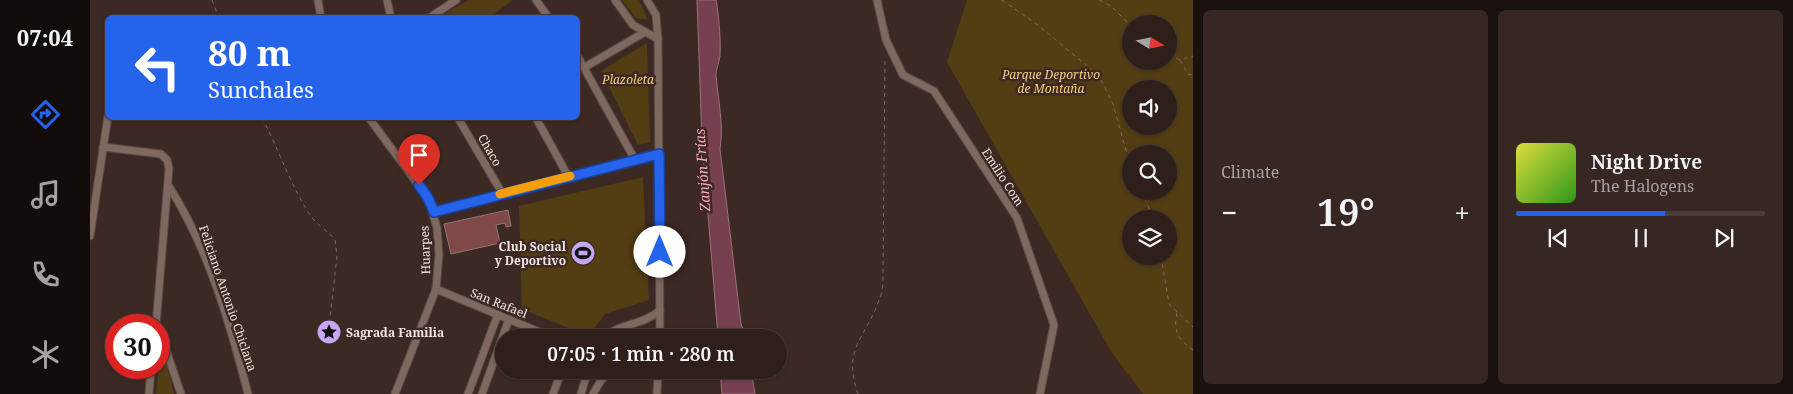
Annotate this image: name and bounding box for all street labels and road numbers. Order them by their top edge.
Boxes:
street label: Chaco [474,131,506,169]
street label: Emilio Com [978,145,1028,209]
street label: Feliciano Antonio Chiclana [195,223,261,374]
street label: Huarpes [416,225,434,275]
street label: San Rafael [468,284,530,322]

